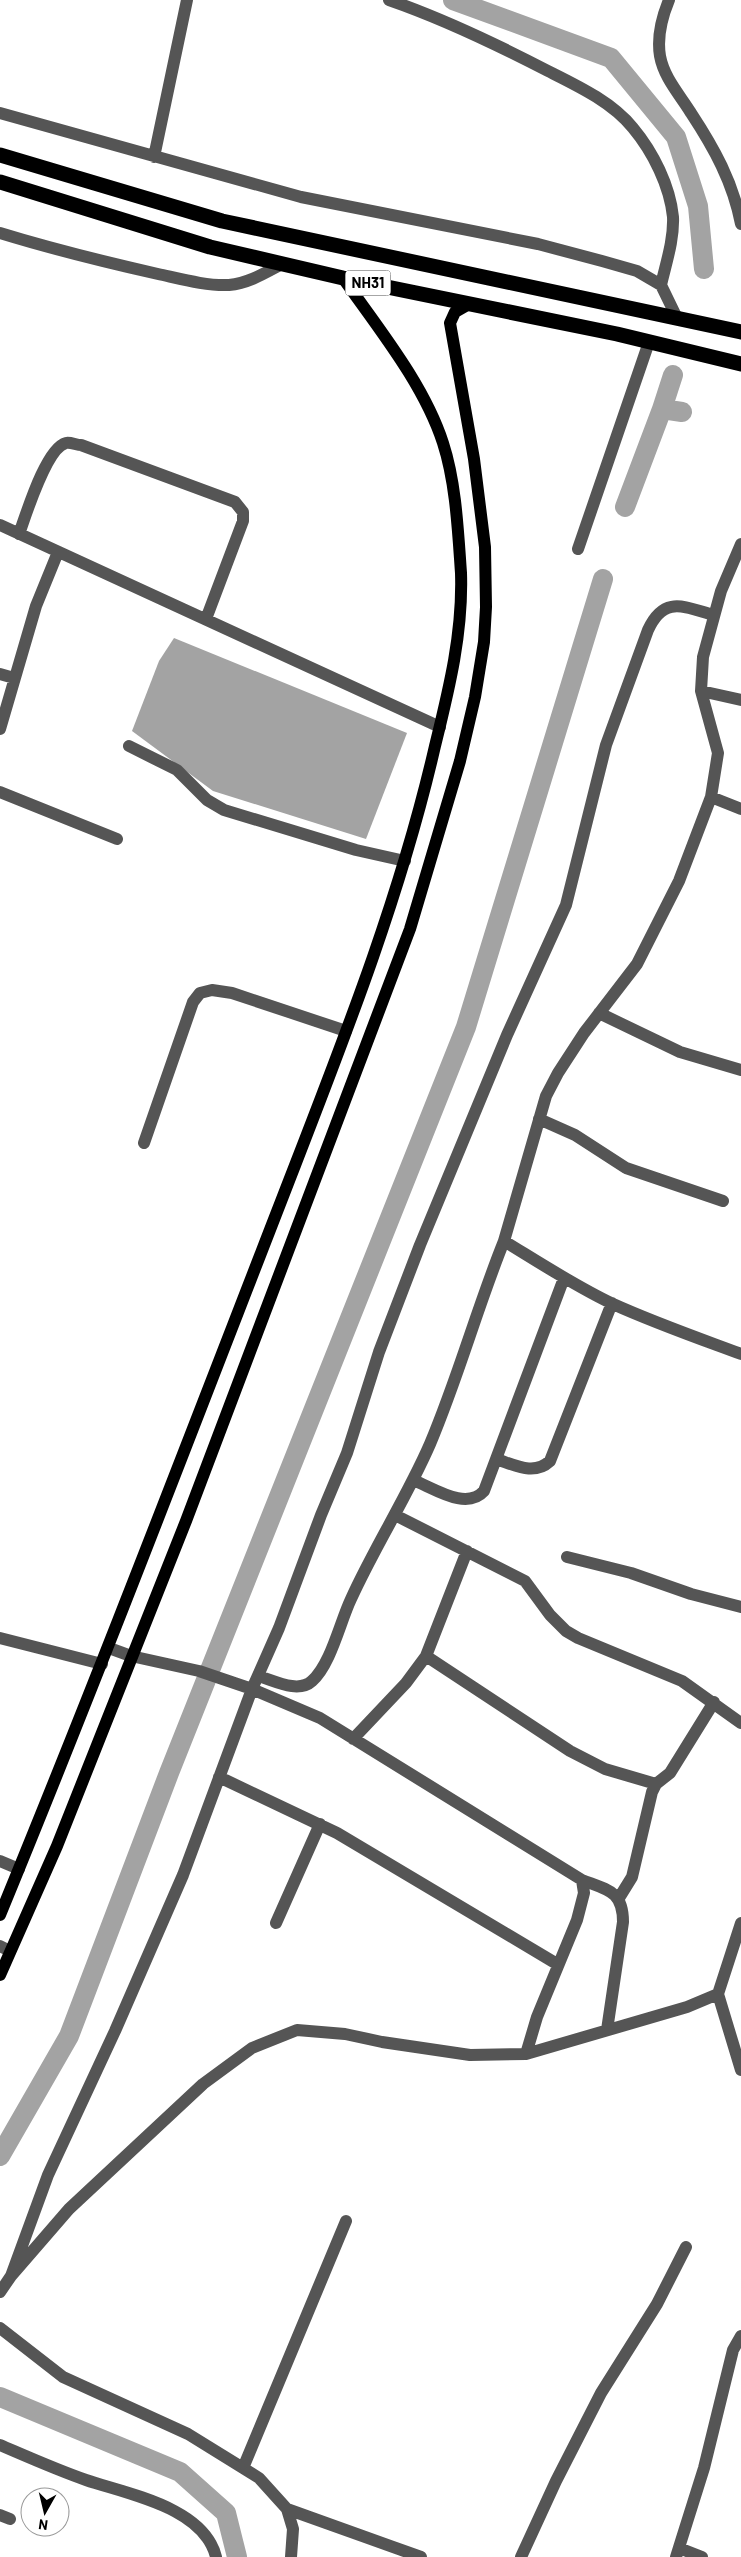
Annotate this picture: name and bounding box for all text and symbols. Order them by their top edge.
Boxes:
road number: NH31 [346,270,390,296]
north arrow [20,2487,70,2537]
text: N [37,2516,49,2534]

